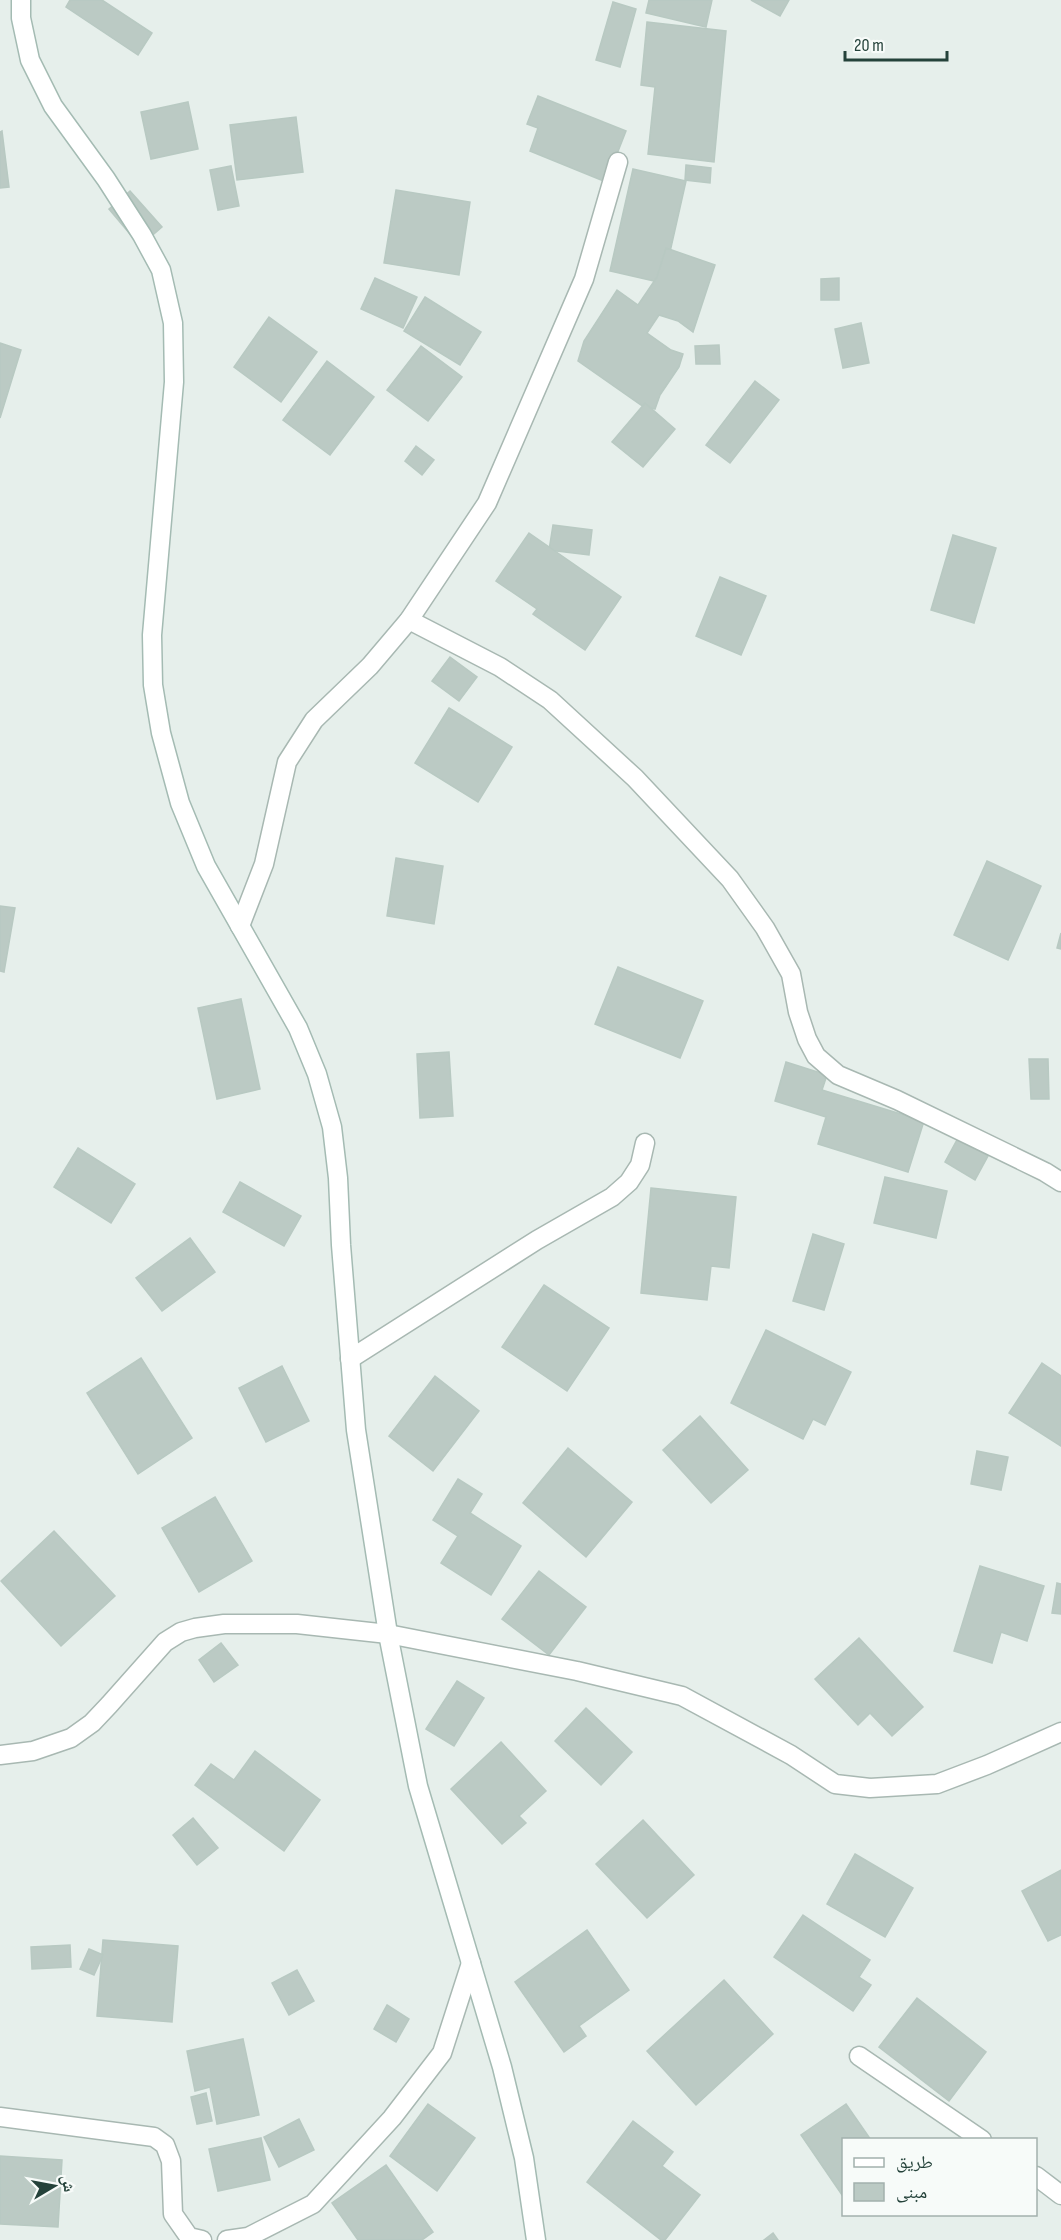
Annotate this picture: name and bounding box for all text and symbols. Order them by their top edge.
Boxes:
scale bar [845,24,947,62]
text: 20 m [854,35,884,56]
legend [842,2138,1037,2216]
text: طريق [896,2152,933,2173]
north arrow [24,2156,84,2216]
text: ش [56,2174,78,2194]
text: مبنى [896,2182,927,2203]

